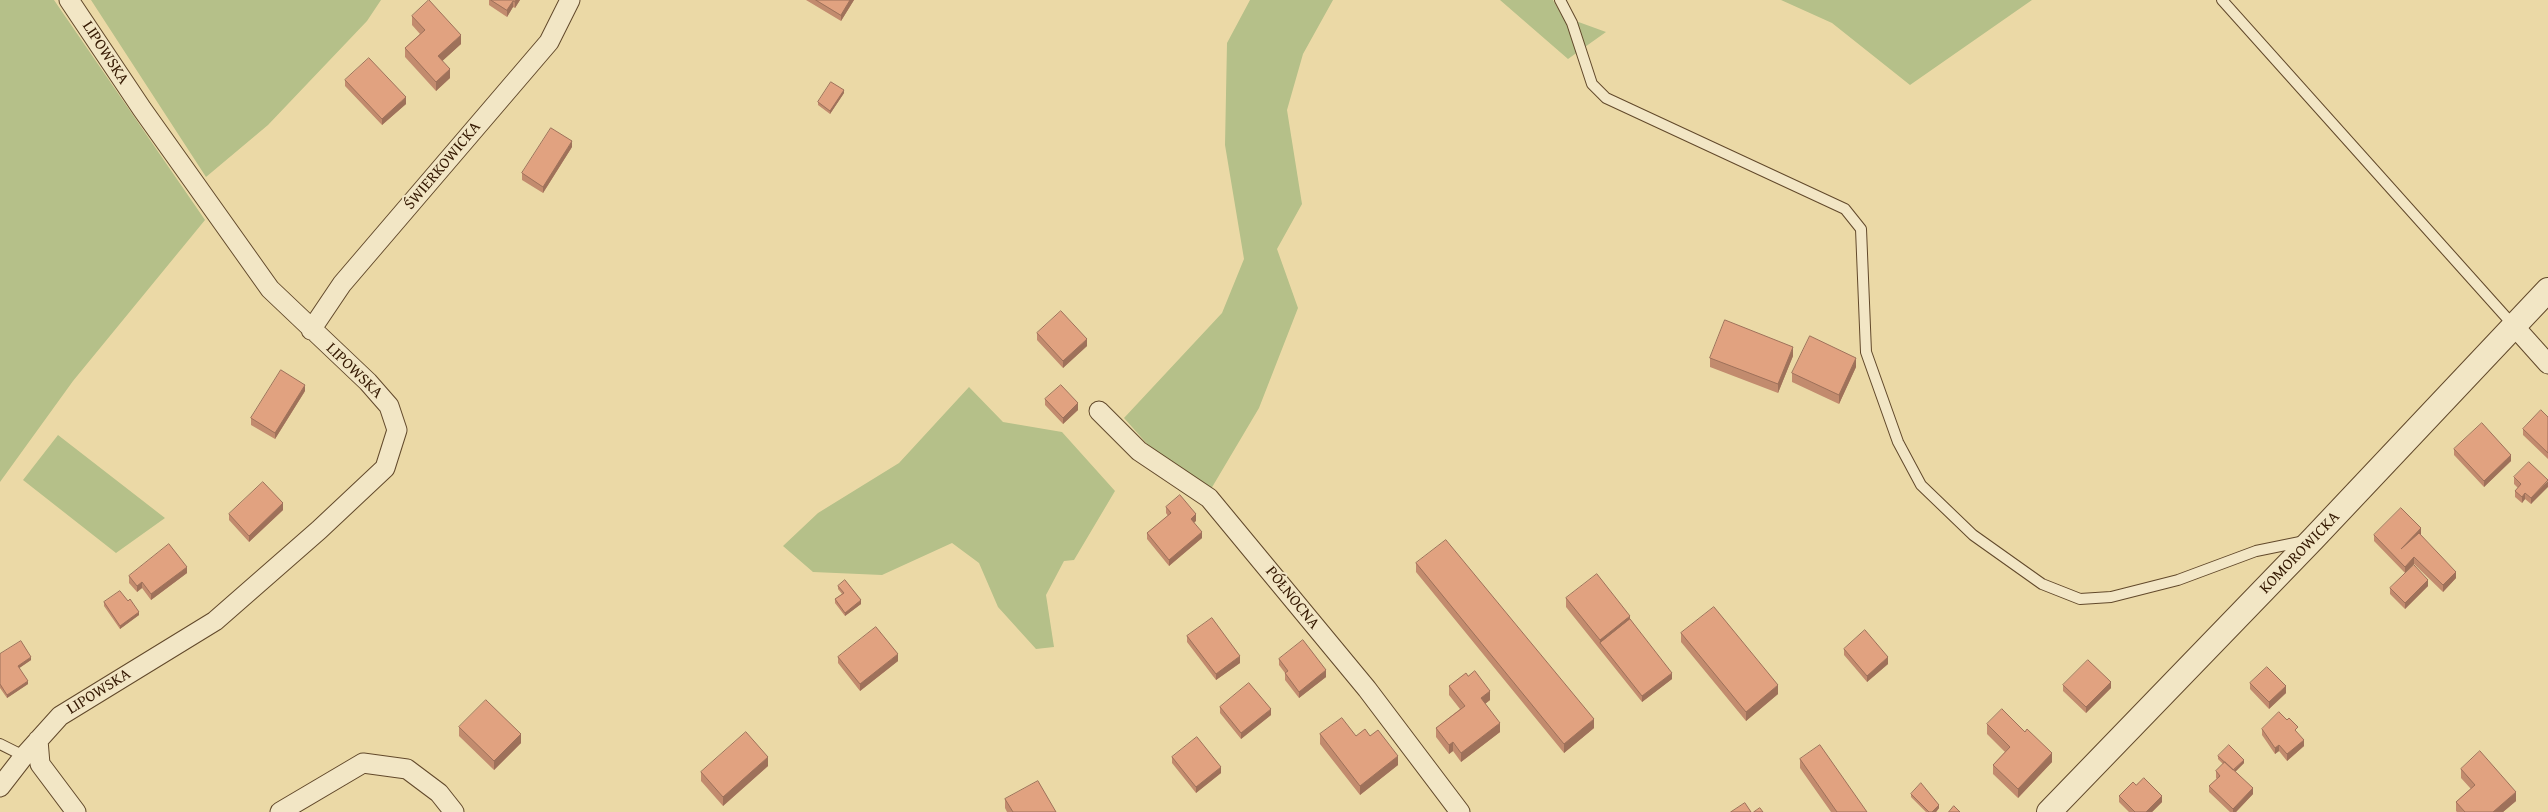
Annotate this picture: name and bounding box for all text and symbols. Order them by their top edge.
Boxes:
street label: LIPOWSKA [77,18,133,88]
street label: ŚWIERKOWICKA [401,118,485,214]
street label: LIPOWSKA [322,339,386,403]
street label: KOMOROWICKA [2256,508,2344,598]
street label: PÓŁNOCNA [1261,563,1323,633]
street label: LIPOWSKA [64,665,134,719]

